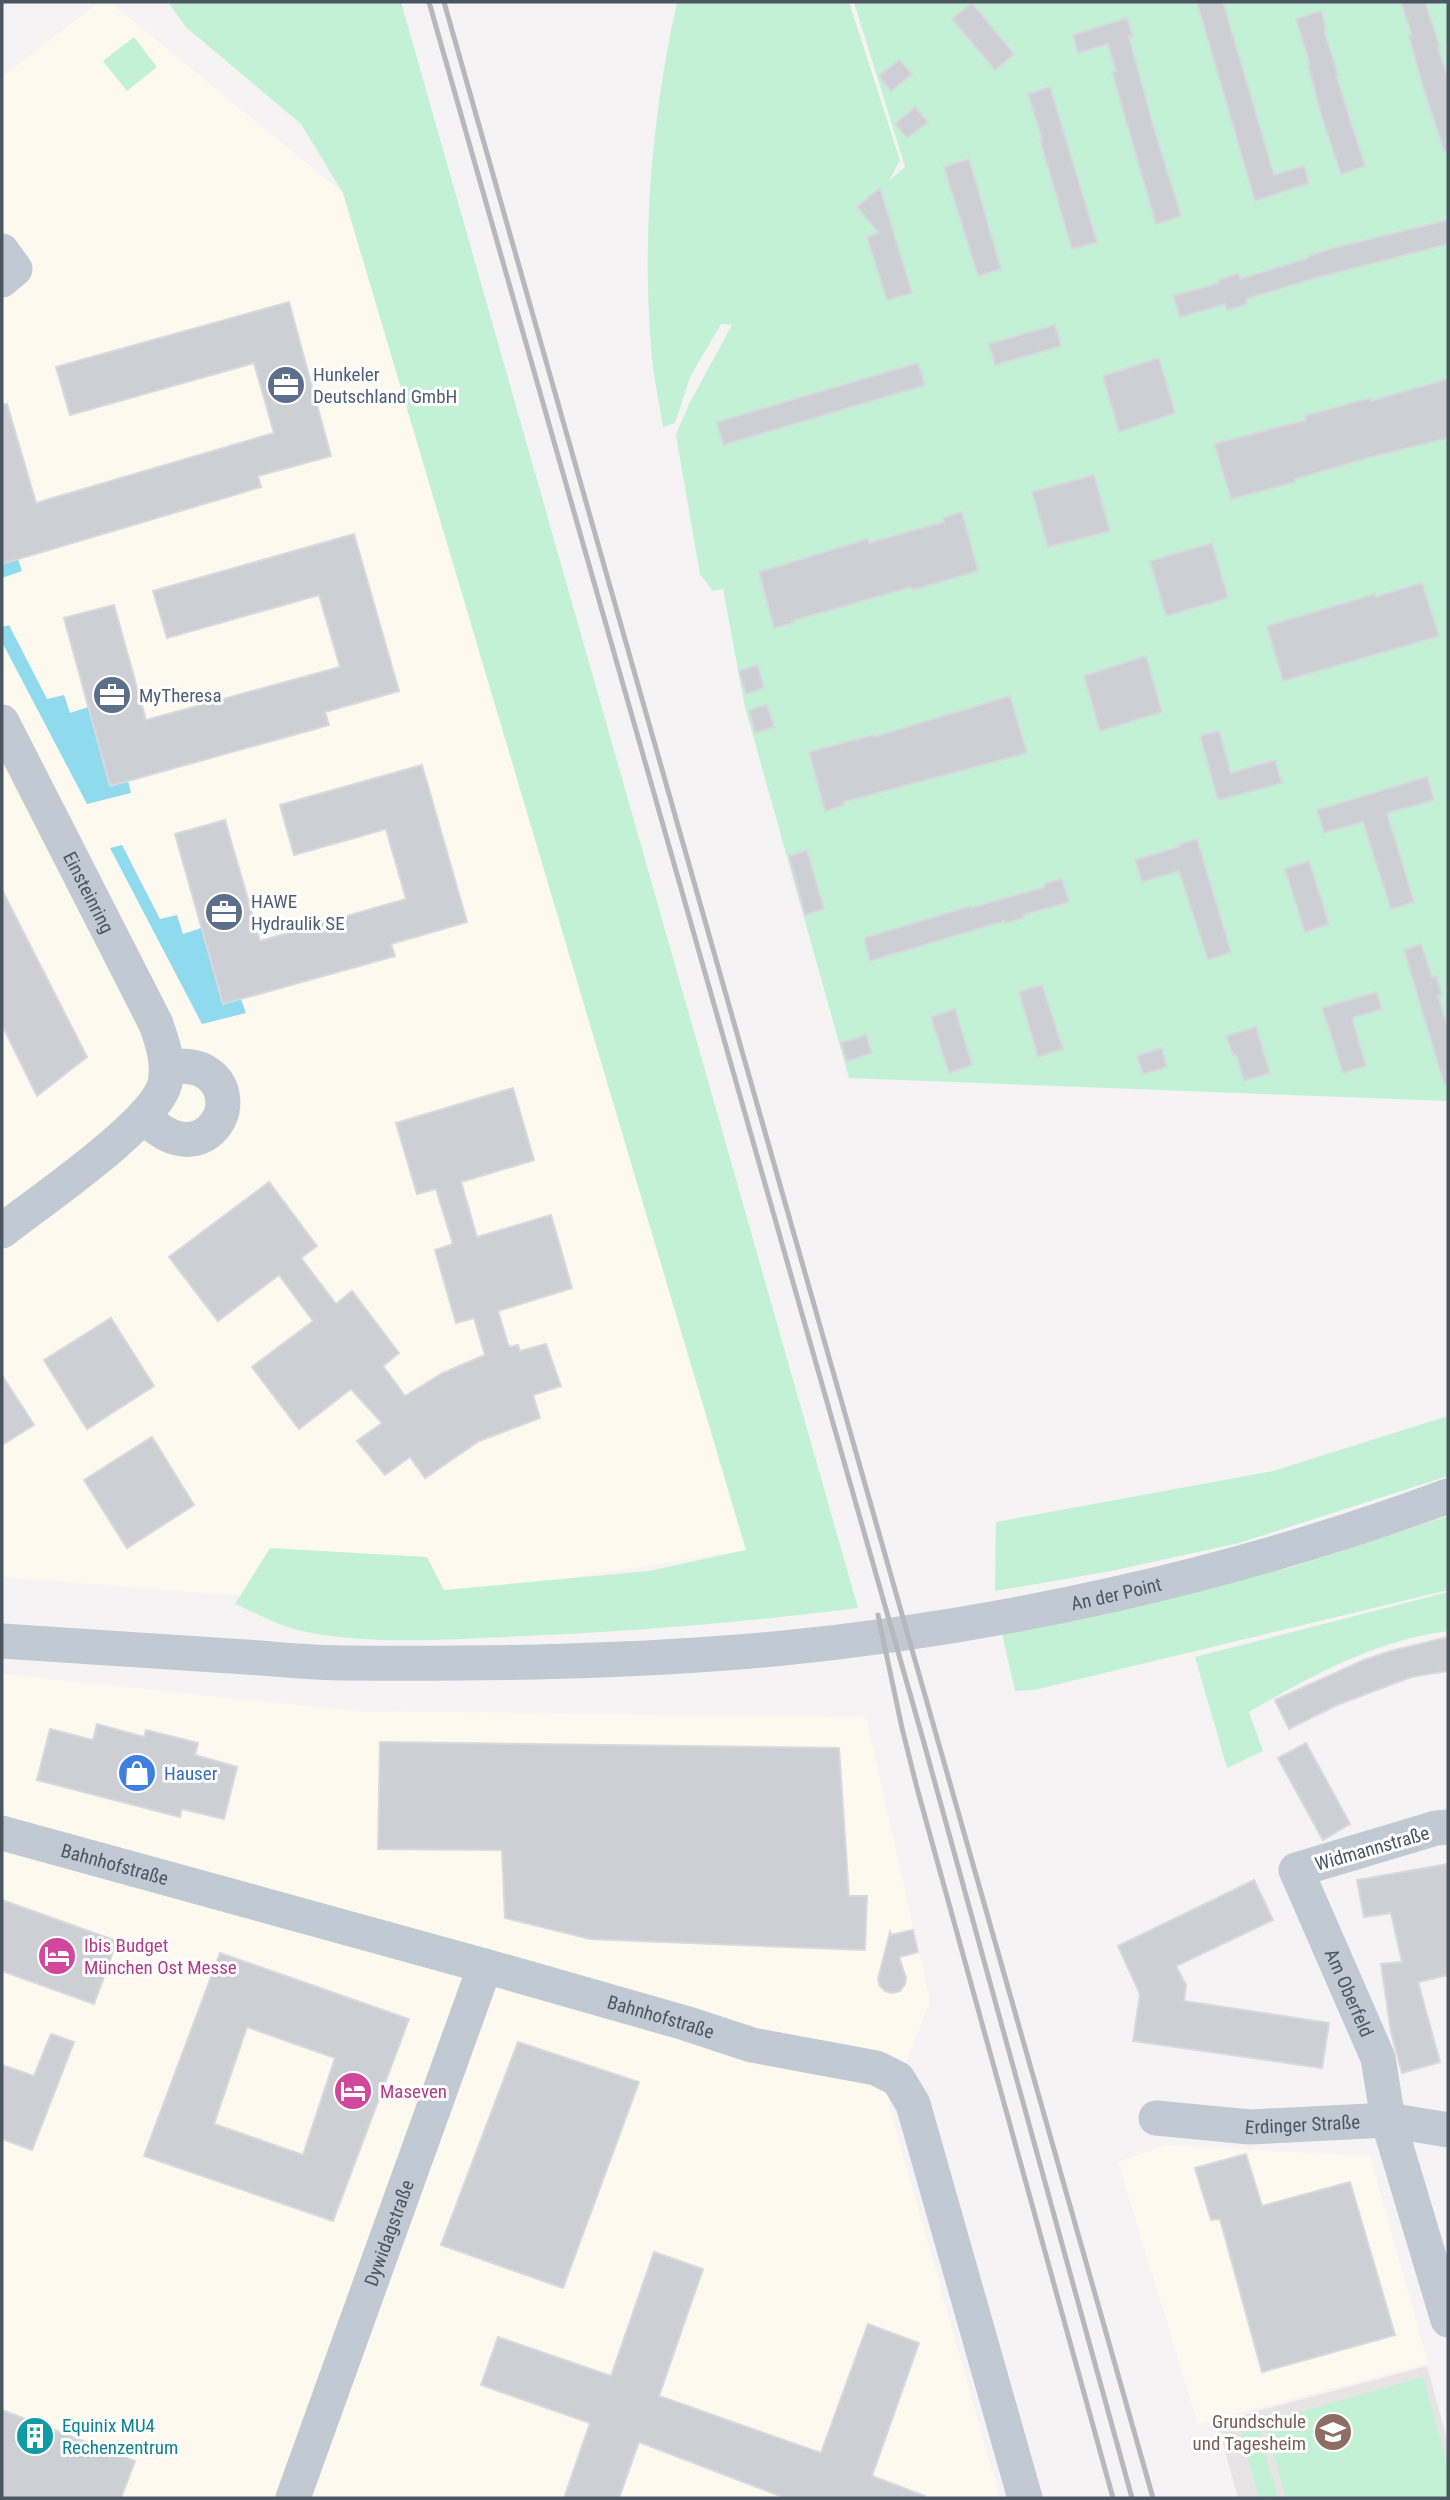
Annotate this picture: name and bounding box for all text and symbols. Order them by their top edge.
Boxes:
place label: Hunkeler Deutschland GmbH [313,363,457,408]
office icon: Hunkeler Deutschland GmbH [265,364,307,406]
office icon: MyTheresa [91,674,133,716]
place label: MyTheresa [139,684,222,707]
street label: Einsteinring [58,848,119,937]
place label: HAWE Hydraulik SE [251,890,345,935]
office icon: HAWE Hydraulik SE [203,891,245,933]
street label: An der Point [1069,1573,1164,1615]
shop icon: Hauser [116,1752,158,1794]
place label: Hauser [164,1762,218,1785]
street label: Widmannstraße [1312,1821,1432,1876]
street label: Bahnhofstraße [58,1839,171,1890]
place label: Ibis Budget München Ost Messe [84,1934,237,1979]
hotel icon: Ibis Budget München Ost Messe [36,1935,78,1977]
street label: Am Oberfeld [1320,1945,1378,2040]
street label: Bahnhofstraße [605,1990,717,2044]
hotel icon: Maseven [332,2070,374,2112]
place label: Maseven [380,2080,447,2103]
street label: Erdinger Straße [1244,2110,1361,2139]
street label: Dywidagstraße [360,2177,419,2289]
place label: Grundschule und Tagesheim [1193,2410,1306,2455]
school or university icon: Grundschule und Tagesheim [1312,2411,1354,2453]
place label: Equinix MU4 Rechenzentrum [62,2414,178,2459]
building icon: Equinix MU4 Rechenzentrum [14,2415,56,2457]

